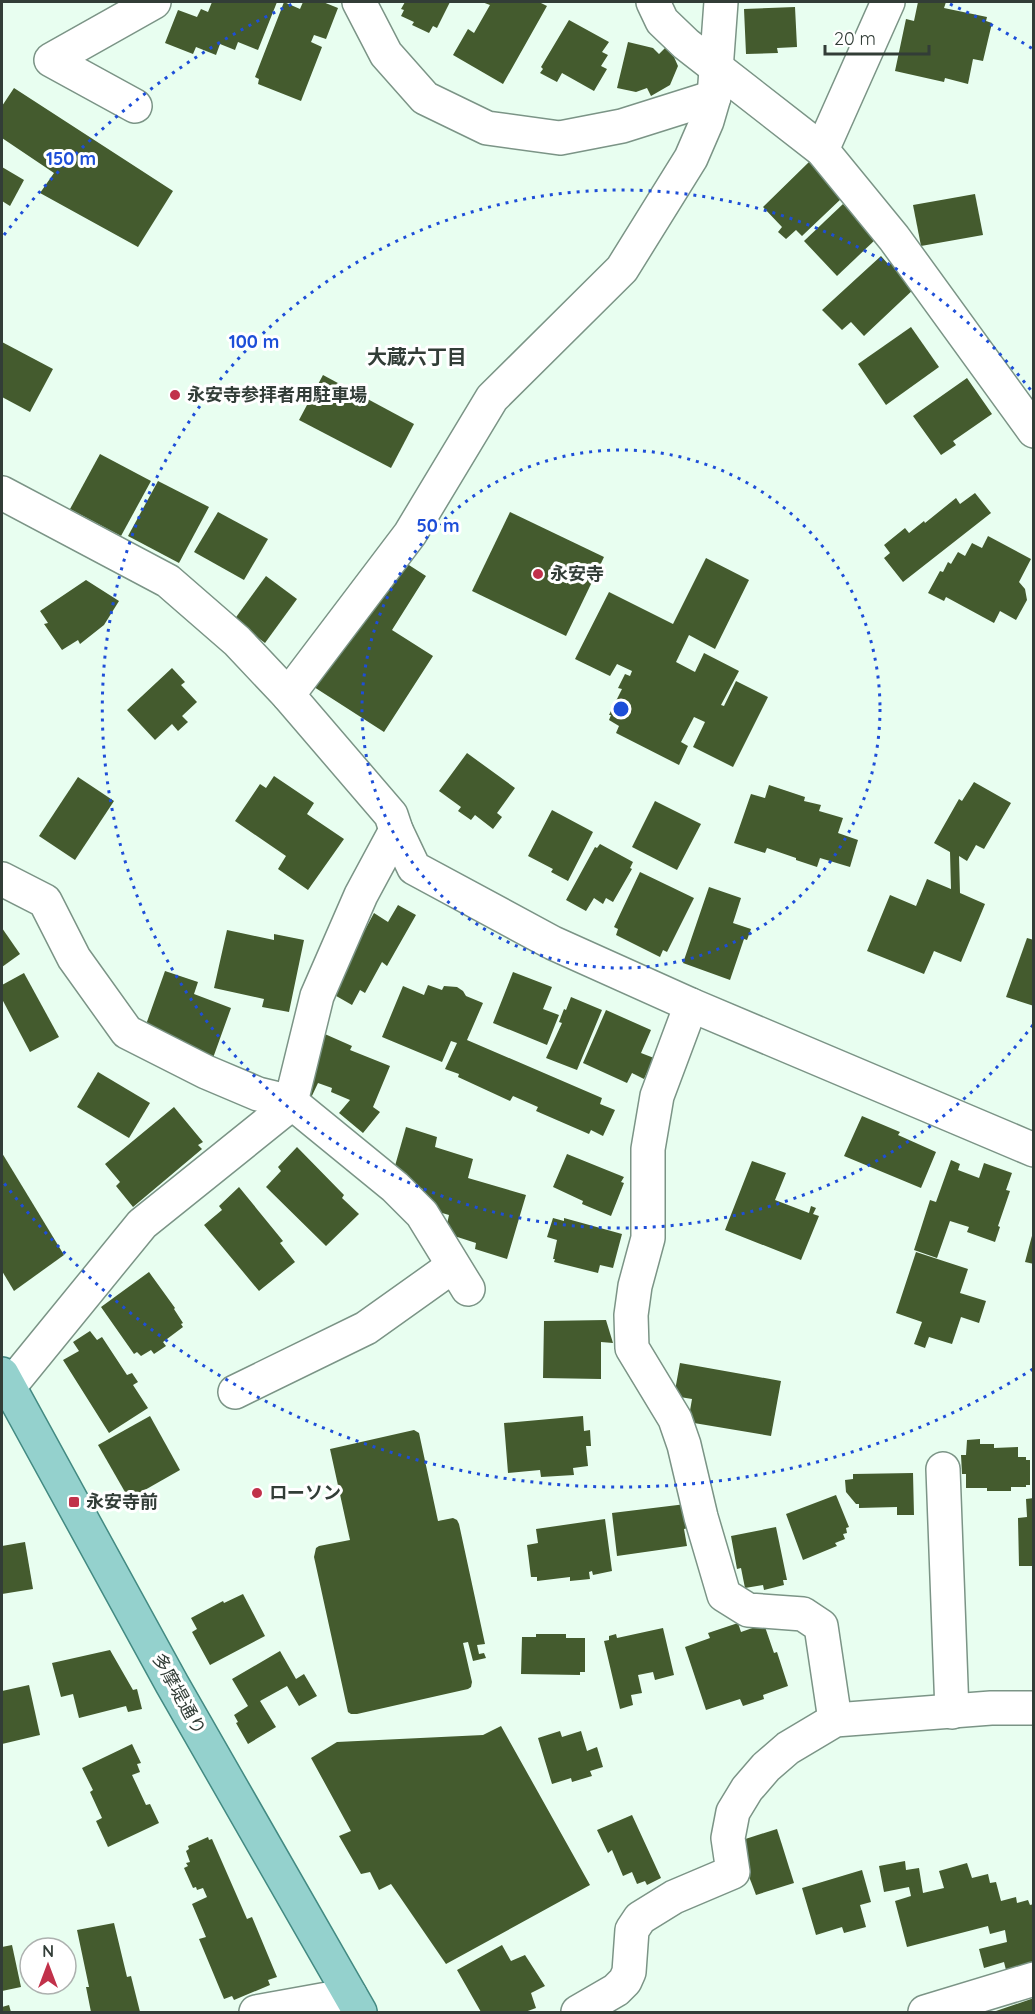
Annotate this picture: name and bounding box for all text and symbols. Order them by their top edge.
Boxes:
scale bar [825,18,928,56]
text: 20 m [834,27,876,50]
text: 150 m [46,147,96,170]
text: 100 m [229,330,279,353]
district label: 大蔵六丁目 [367,344,467,369]
place label: 永安寺参拝者用駐車場 [187,383,367,406]
marker: 永安寺参拝者用駐車場 [168,388,182,402]
text: 50 m [416,514,460,537]
place label: 永安寺 [550,562,604,585]
marker: 永安寺 [531,567,545,581]
centre of rings [611,699,631,719]
place label: ローソン [269,1481,341,1504]
marker: ローソン [250,1486,264,1500]
place label: 永安寺前 [86,1490,158,1513]
marker: 永安寺前 [67,1495,81,1509]
street label: 多摩堤通り [148,1649,211,1739]
north arrow [18,1936,78,1996]
text: N [42,1941,54,1961]

